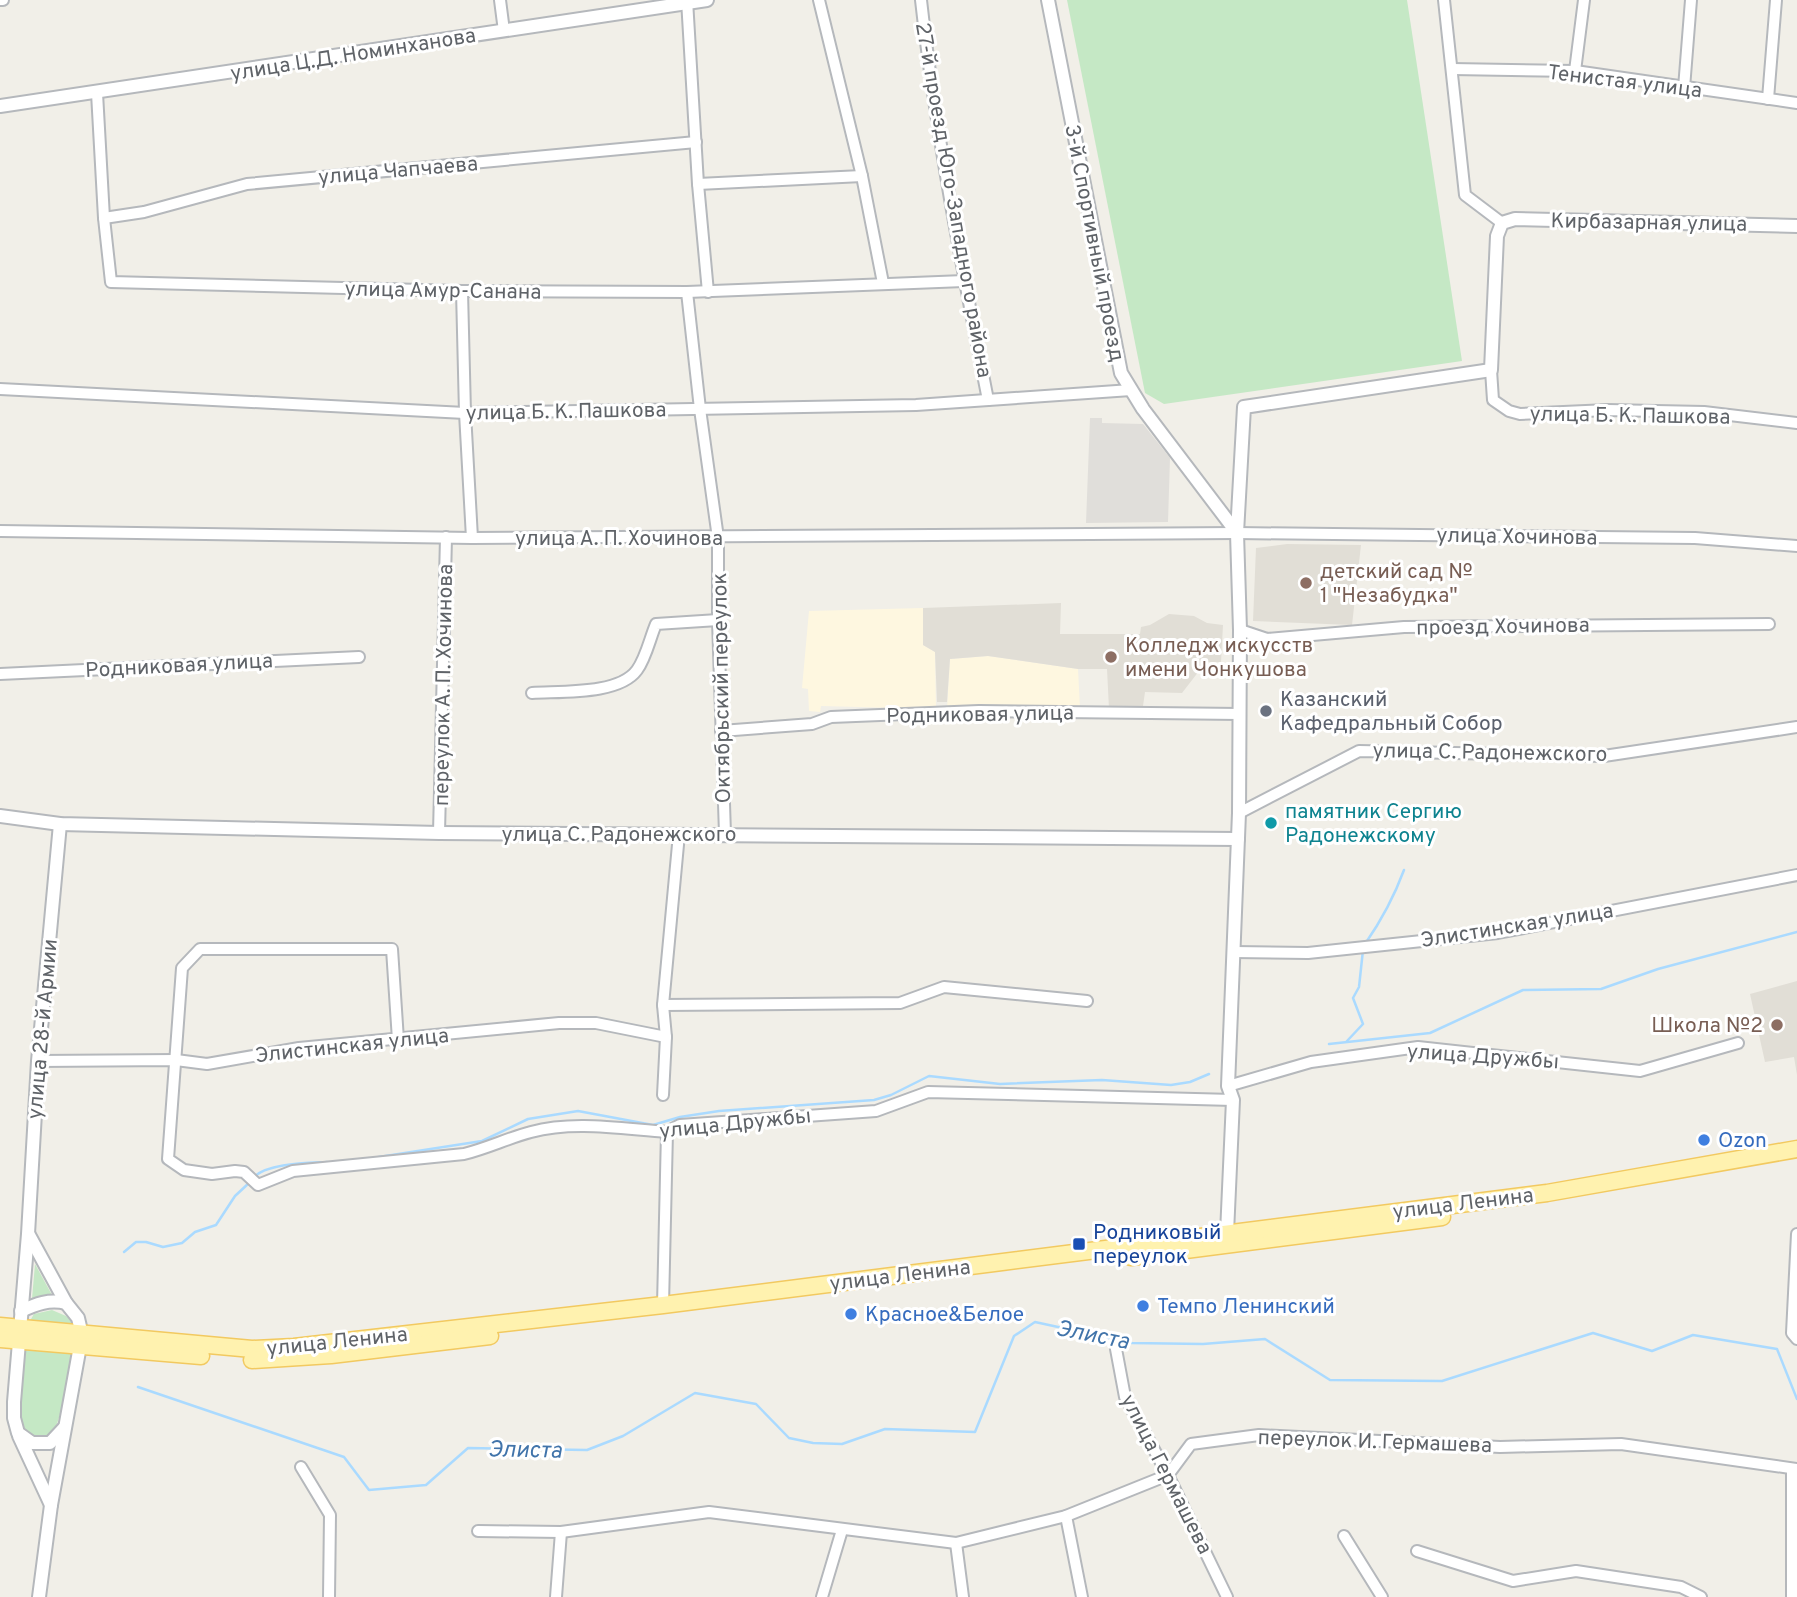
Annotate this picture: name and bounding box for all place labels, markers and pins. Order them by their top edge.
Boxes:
place label: детский сад № 1 "Незабудка" [1320,559,1473,610]
marker: детский сад № 1 "Незабудка" [1298,575,1314,591]
place label: Колледж искусств имени Чонкушова [1125,633,1313,684]
marker: Колледж искусств имени Чонкушова [1103,649,1119,665]
place label: Казанский Кафедральный Собор [1280,687,1503,738]
marker: Казанский Кафедральный Собор [1258,703,1274,719]
place label: памятник Сергию Радонежскому [1285,799,1462,850]
marker: памятник Сергию Радонежскому [1263,815,1279,831]
place label: Школа №2 [1651,1013,1763,1040]
marker: Школа №2 [1769,1017,1785,1033]
place label: Ozon [1718,1128,1767,1155]
marker: Ozon [1696,1132,1712,1148]
place label: Родниковый переулок [1093,1220,1221,1271]
marker: Родниковый переулок [1071,1236,1087,1252]
place label: Темпо Ленинский [1157,1294,1335,1321]
marker: Темпо Ленинский [1135,1298,1151,1314]
place label: Красное&Белое [865,1302,1024,1329]
marker: Красное&Белое [843,1306,859,1322]

